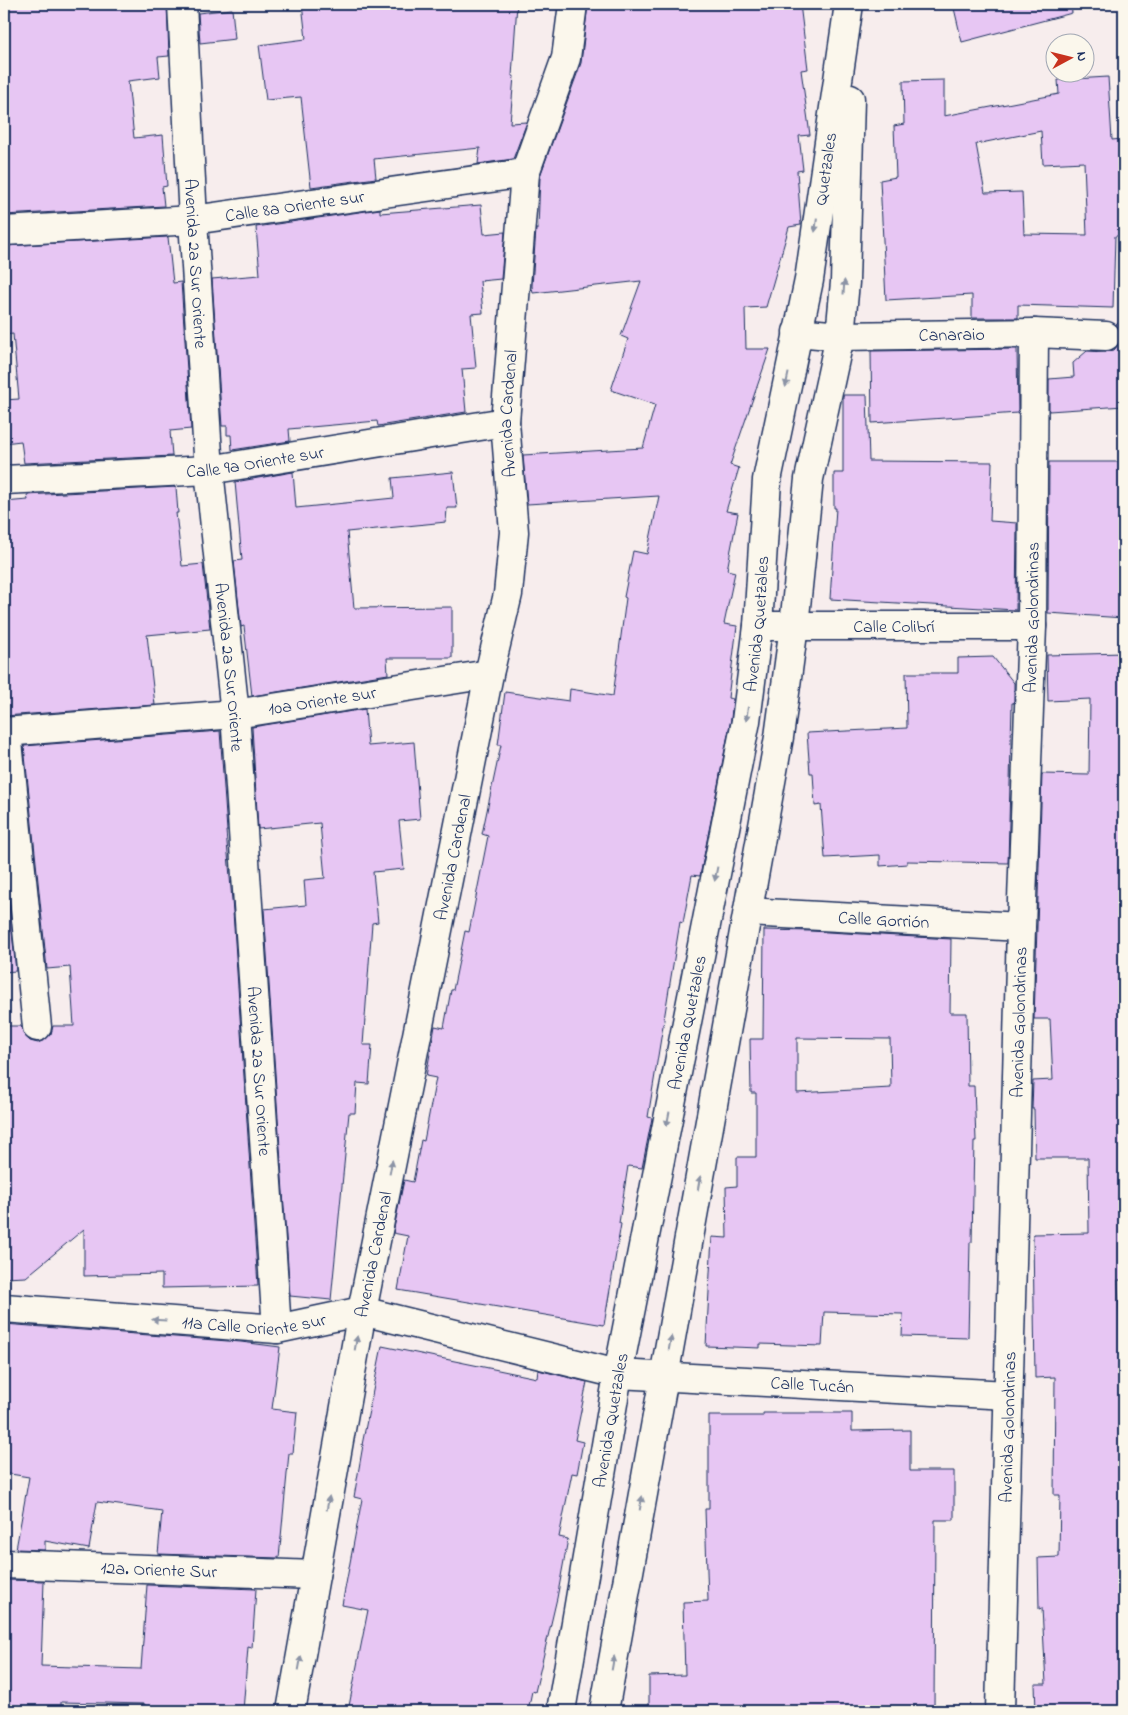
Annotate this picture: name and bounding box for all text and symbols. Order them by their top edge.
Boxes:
north arrow [1046,32,1096,82]
text: N [1070,51,1092,63]
street label: Quetzales [809,131,845,207]
street label: Avenida 2a Sur Oriente [176,178,212,350]
street label: Calle 8a Oriente sur [224,185,367,230]
one-way arrow [812,217,820,233]
one-way arrow [841,279,849,295]
street label: Canaraio [919,323,985,350]
street label: Avenida Cardenal [494,349,526,478]
one-way arrow [783,372,791,388]
street label: Calle 9a Oriente sur [186,440,327,486]
street label: Avenida Golondrinas [1019,542,1048,694]
street label: Avenida Quetzales [739,555,777,694]
street label: Avenida 2a Sur Oriente [206,581,249,754]
street label: Calle Colibrí [853,615,935,641]
street label: 10a Oriente sur [267,681,379,724]
one-way arrow [743,707,751,723]
street label: Avenida Cardenal [429,792,480,923]
one-way arrow [712,866,720,881]
street label: Calle Gorrión [837,906,930,937]
street label: Avenida Golondrinas [1005,946,1035,1098]
street label: Avenida Quetzales [663,953,715,1092]
street label: Avenida 2a Sur Oriente [239,985,276,1158]
one-way arrow [663,1112,671,1128]
one-way arrow [387,1158,395,1174]
one-way arrow [695,1175,703,1191]
street label: Avenida Cardenal [350,1189,401,1320]
street label: 11a Calle Oriente sur [181,1308,329,1344]
one-way arrow [150,1316,166,1324]
one-way arrow [353,1335,361,1351]
one-way arrow [667,1335,675,1351]
street label: Avenida Quetzales [588,1351,637,1490]
street label: Avenida Golondrinas [995,1351,1025,1503]
street label: Calle Tucán [770,1371,855,1402]
one-way arrow [324,1495,332,1511]
one-way arrow [638,1495,646,1511]
street label: 12a. Oriente Sur [100,1556,218,1587]
one-way arrow [296,1655,304,1671]
one-way arrow [609,1655,617,1671]

